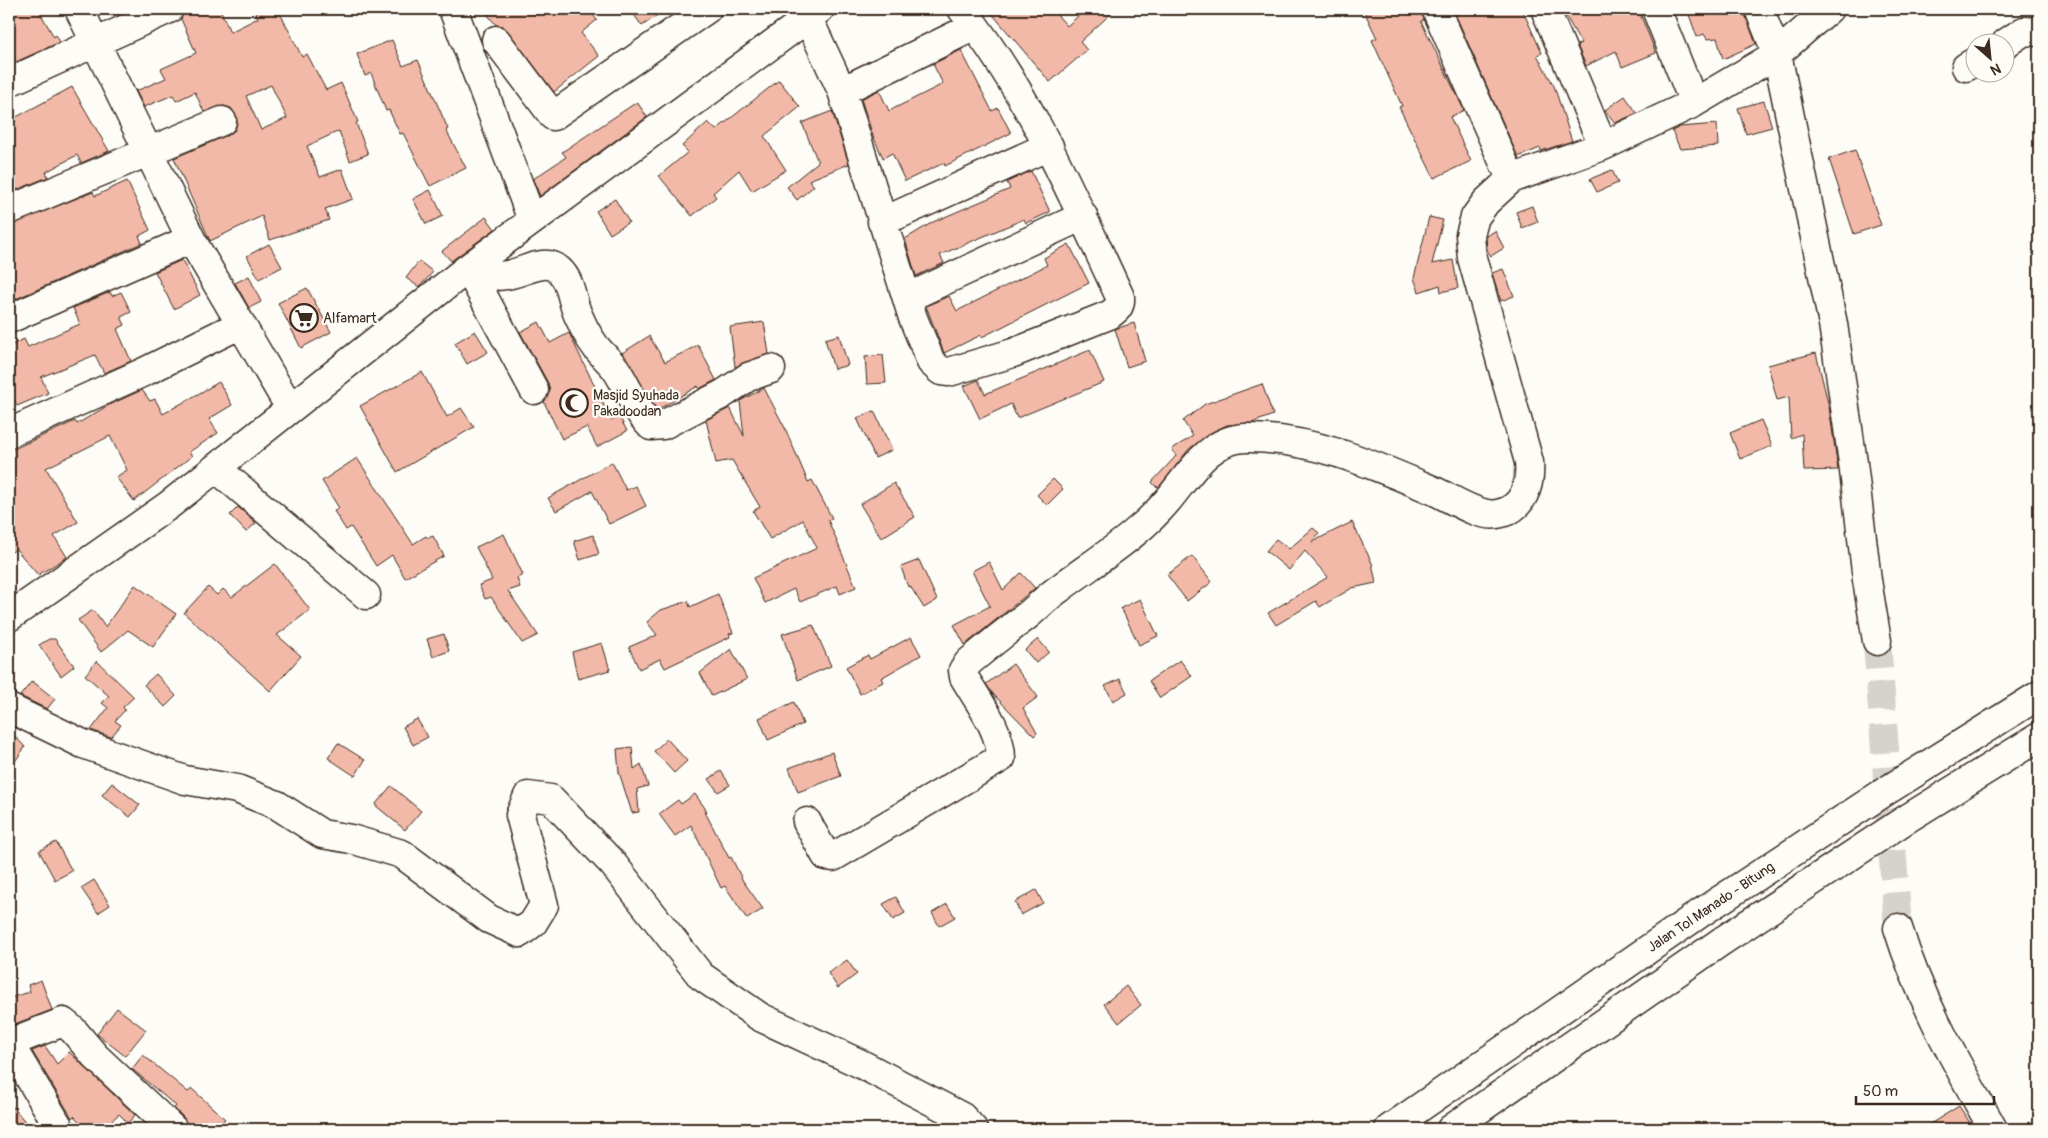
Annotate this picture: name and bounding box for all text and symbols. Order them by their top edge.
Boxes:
north arrow [1966,32,2016,82]
text: N [1988,59,2004,79]
supermarket icon: Alfamart [289,303,319,333]
place label: Alfamart [323,310,377,327]
place label: Masjid Syuhada Pakadoodan [593,387,679,420]
mosque icon: Masjid Syuhada Pakadoodan [559,388,589,418]
street label: Jalan Tol Manado - Bitung [1644,858,1778,956]
scale bar [1856,1073,1993,1105]
text: 50 m [1863,1082,1898,1101]

